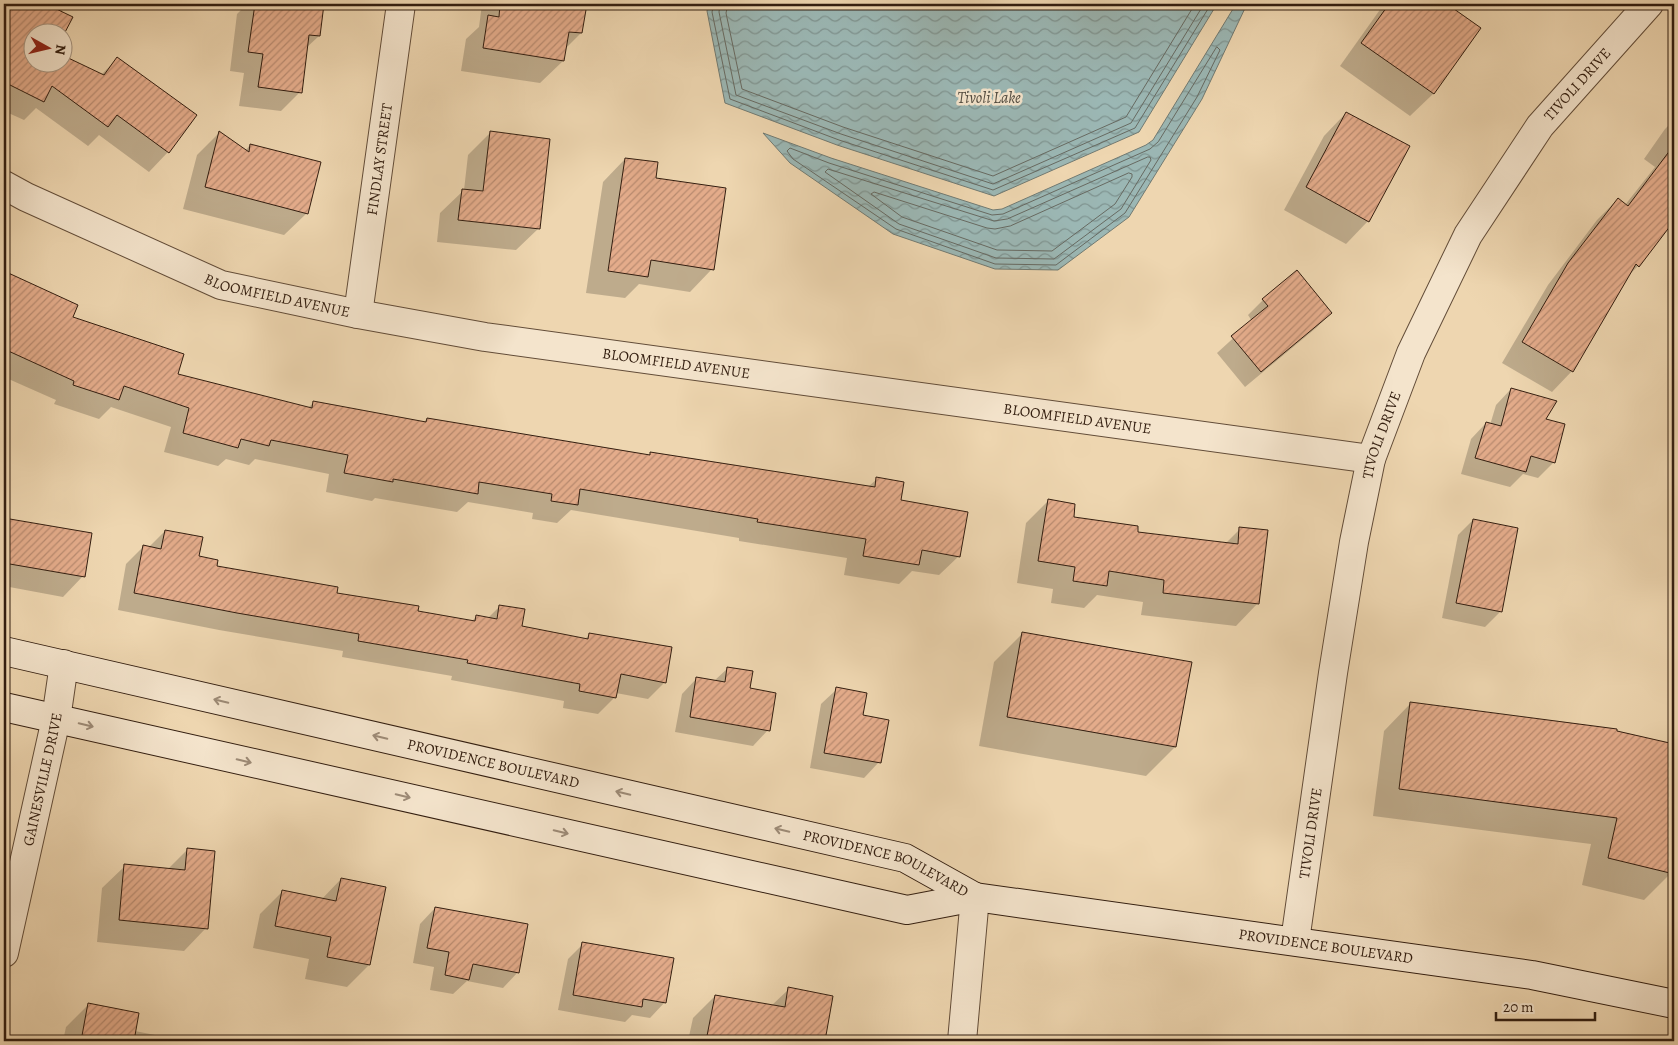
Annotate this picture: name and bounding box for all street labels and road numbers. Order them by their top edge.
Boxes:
street label: TIVOLI DRIVE [1539,43,1615,125]
street label: FINDLAY STREET [362,101,397,217]
street label: BLOOMFIELD AVENUE [201,269,352,322]
street label: BLOOMFIELD AVENUE [601,343,751,383]
street label: TIVOLI DRIVE [1357,388,1406,480]
street label: BLOOMFIELD AVENUE [1002,398,1152,439]
street label: GAINESVILLE DRIVE [18,711,67,848]
street label: PROVIDENCE BOULEVARD [405,734,581,793]
street label: TIVOLI DRIVE [1294,786,1327,880]
street label: PROVIDENCE BOULEVARD [801,825,972,902]
street label: PROVIDENCE BOULEVARD [1237,924,1414,968]

